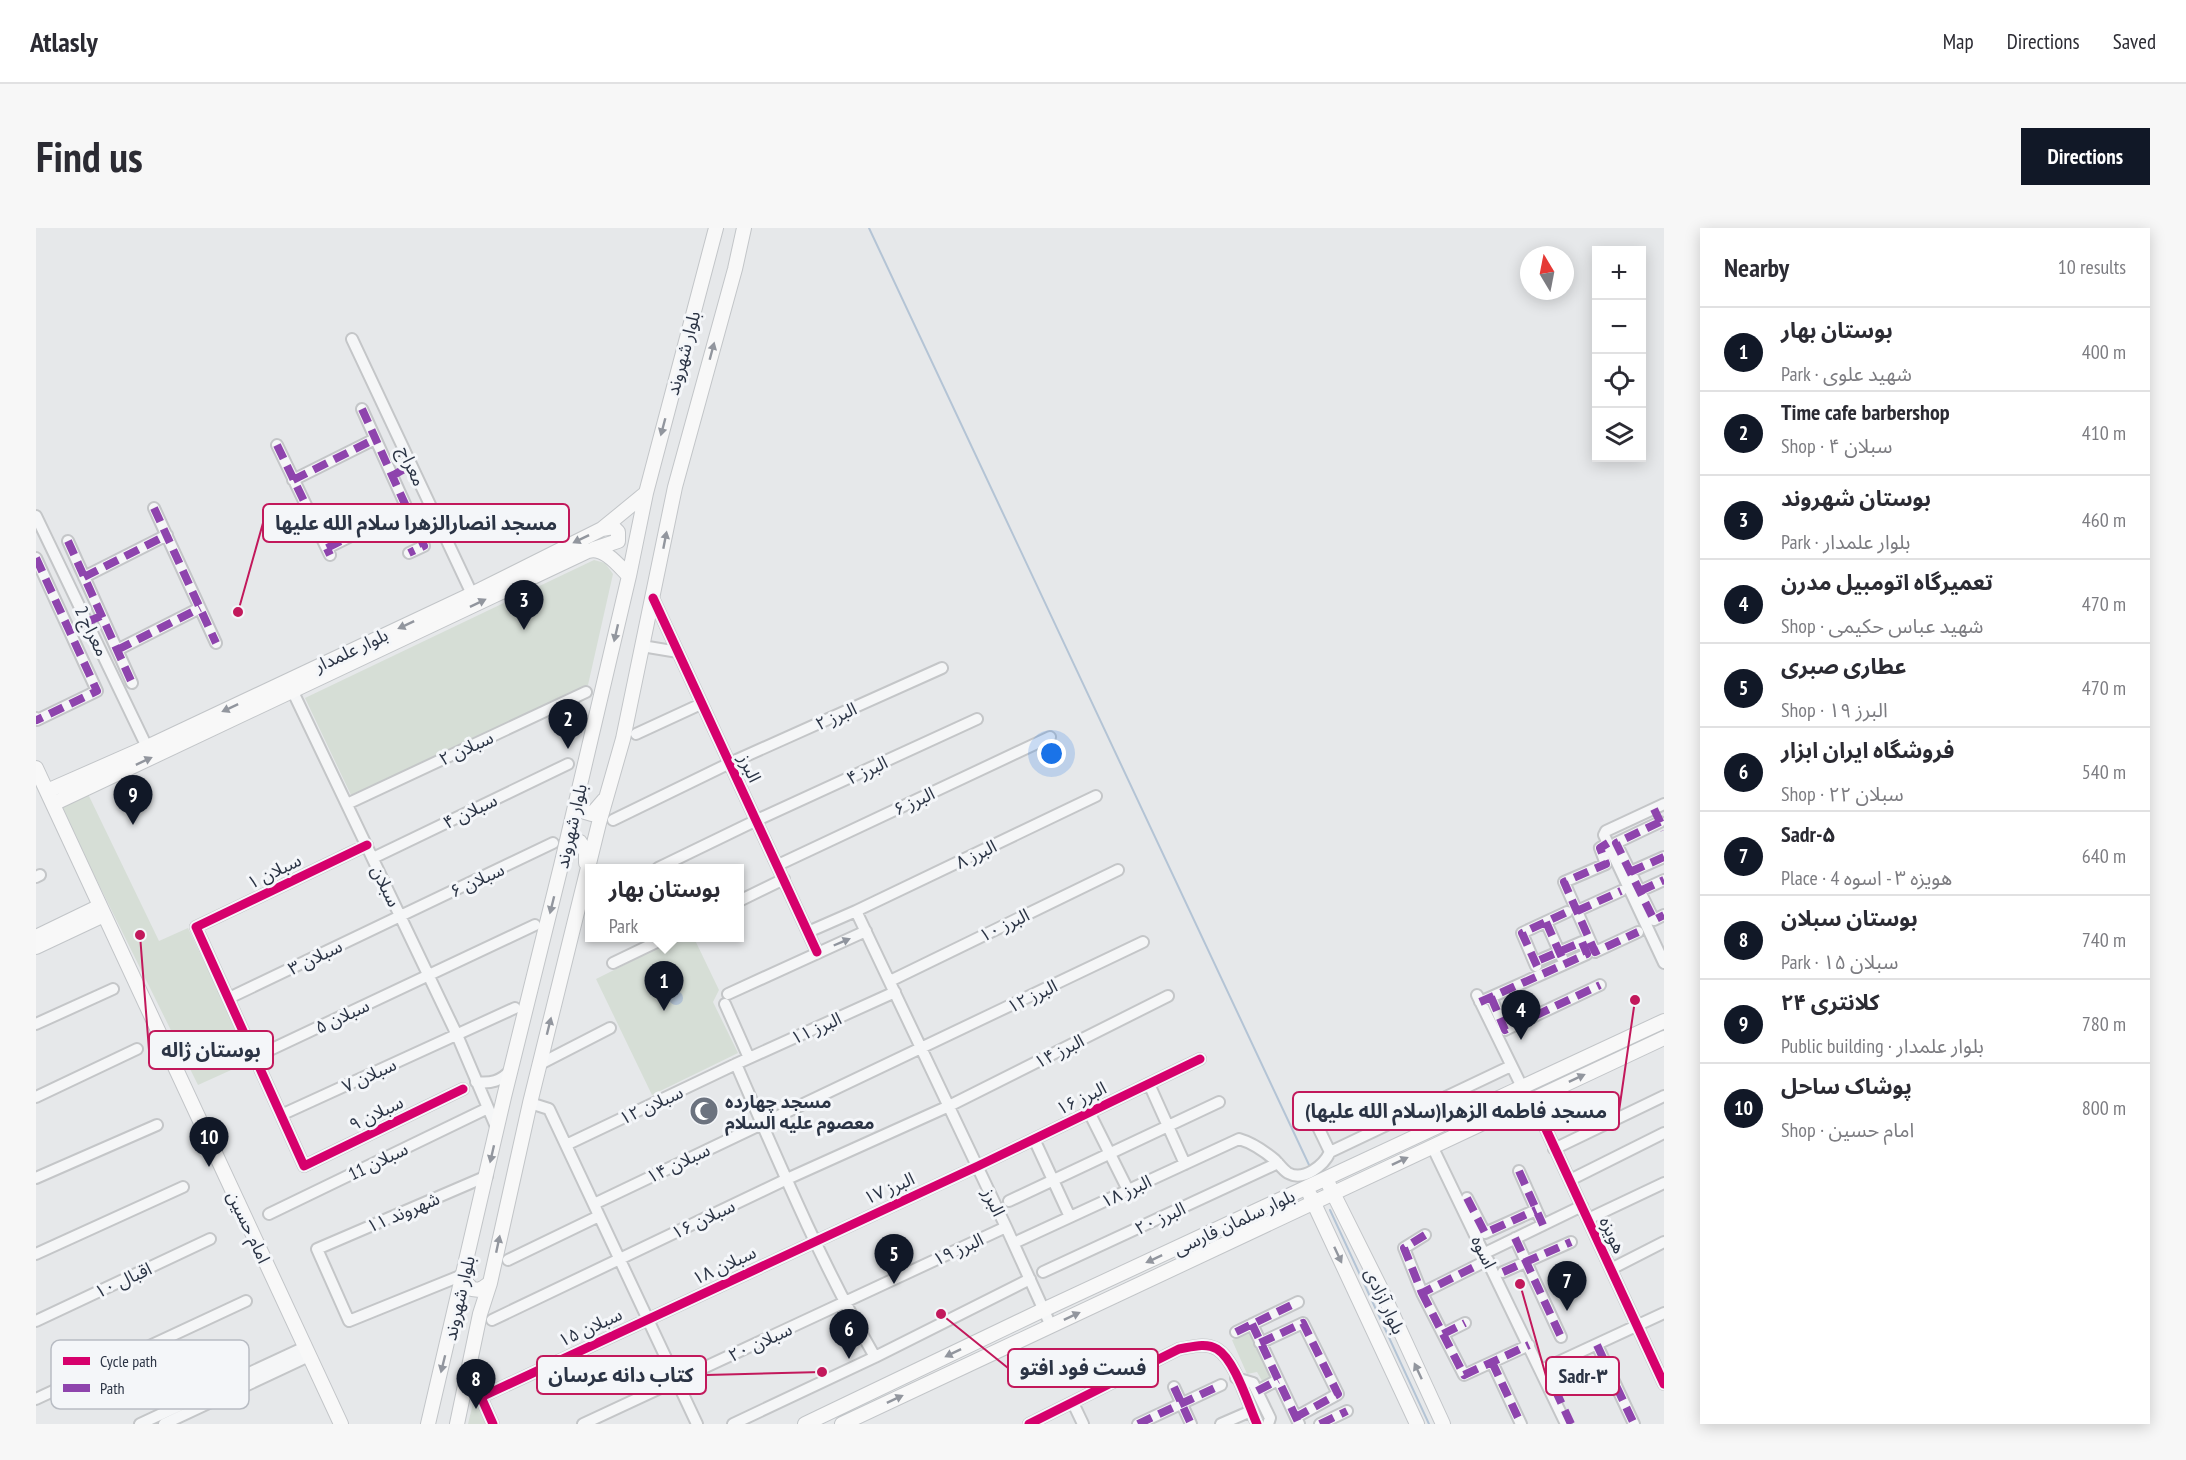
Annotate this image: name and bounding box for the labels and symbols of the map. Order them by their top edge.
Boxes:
north arrow [1520,246,1574,300]
street label: بلوار شهروند [661,308,705,398]
one-way arrow [708,342,717,360]
one-way arrow [658,417,668,436]
street label: معراج [391,442,431,490]
callout: مسجد انصارالزهرا سلام الله علیها [263,504,569,542]
text: مسجد انصارالزهرا سلام الله علیها [275,510,557,538]
one-way arrow [660,531,670,550]
one-way arrow [573,535,590,544]
pin: 3 [504,580,544,630]
one-way arrow [470,599,487,608]
street label: معراج 2 [68,602,114,661]
one-way arrow [397,620,414,629]
street label: بلوار علمدار [310,623,392,677]
one-way arrow [610,624,620,642]
street label: البرز ۲ [812,697,860,735]
pin: 2 [548,700,588,749]
one-way arrow [221,703,238,712]
street label: سبلان ۲ [435,725,497,771]
your location [1037,739,1066,768]
street label: البرز [733,749,767,786]
street label: البرز ۴ [843,750,891,790]
one-way arrow [135,757,152,766]
pin: 9 [114,776,152,825]
street label: بلوار شهروند [550,781,592,871]
street label: البرز ۶ [890,781,938,821]
street label: سبلان ۴ [439,788,501,834]
street label: البرز ۸ [952,834,1000,874]
street label: سبلان ۱ [243,848,305,894]
street label: سبلان ۶ [446,857,508,903]
street label: سبلان [366,861,406,911]
one-way arrow [546,896,556,914]
street label: البرز ۱۰ [975,903,1033,947]
street label: سبلان ۳ [284,934,346,980]
one-way arrow [833,937,850,946]
pin: 1 [644,962,684,1011]
street label: البرز ۱۲ [1003,974,1061,1018]
pin: 4 [1502,990,1540,1040]
street label: سبلان ۵ [311,993,373,1039]
street label: البرز ۱۱ [787,1007,845,1049]
one-way arrow [545,1016,555,1035]
street label: البرز ۱۴ [1030,1029,1088,1073]
callout: بوستان ژاله [149,1031,273,1069]
text: بوستان ژاله [161,1037,261,1063]
street label: سبلان ۷ [338,1052,400,1098]
one-way arrow [1568,1074,1585,1083]
street label: البرز ۱۶ [1052,1076,1110,1120]
street label: سبلان ۱۲ [615,1080,687,1130]
street label: سبلان ۹ [345,1090,407,1136]
place label: مسجد چهارده معصوم علیه السلام [725,1090,874,1136]
callout: (مسجد فاطمه الزهرا(سلام الله علیها [1293,1092,1619,1130]
mosque icon: مسجد چهارده معصوم علیه السلام [688,1095,720,1127]
text: (مسجد فاطمه الزهرا(سلام الله علیها [1305,1098,1607,1126]
pin: 10 [190,1118,228,1167]
street label: سبلان 11 [344,1137,412,1185]
street label: سبلان ۱۴ [642,1138,714,1188]
one-way arrow [486,1145,496,1163]
one-way arrow [1391,1156,1409,1165]
street label: البرز ۱۷ [860,1167,918,1209]
street label: البرز ۱۸ [1097,1169,1155,1213]
street label: البرز [977,1183,1011,1220]
street label: بلوار سلمان فارسی [1170,1184,1298,1260]
street label: شهروند ۱۱ [363,1186,443,1238]
street label: امام حسین [220,1187,276,1268]
street label: سبلان ۱۶ [667,1194,739,1244]
street label: البرز ۲۰ [1131,1196,1189,1240]
street label: هویزه [1595,1213,1631,1257]
street label: البرز ۱۹ [929,1227,987,1271]
street label: اسوه [1466,1232,1502,1272]
pin: 5 [874,1234,914,1284]
one-way arrow [494,1235,504,1254]
street label: سبلان ۱۸ [688,1240,760,1290]
one-way arrow [1334,1246,1343,1263]
street label: بلوار شهروند [438,1253,480,1343]
one-way arrow [1146,1254,1163,1263]
street label: اقبال ۱۰ [91,1257,155,1303]
pin: 7 [1548,1262,1586,1311]
street label: بلوار آزادی [1360,1264,1410,1338]
street label: سبلان ۱۵ [554,1302,626,1352]
pin: 6 [830,1310,868,1359]
one-way arrow [1063,1311,1081,1321]
street label: سبلان ۲۰ [724,1317,796,1367]
legend [51,1340,249,1409]
one-way arrow [944,1349,961,1358]
callout: فست فود افتو [1008,1349,1158,1387]
text: Cycle path [100,1351,157,1371]
one-way arrow [438,1355,447,1374]
text: فست فود افتو [1020,1355,1146,1381]
callout: کتاب دانه عرسان [537,1356,706,1394]
callout: Sadr-۳ [1546,1357,1619,1395]
pin: 8 [456,1360,496,1409]
text: کتاب دانه عرسان [548,1362,695,1388]
one-way arrow [1413,1363,1422,1380]
text: Sadr-۳ [1558,1363,1608,1389]
text: Path [100,1378,125,1398]
one-way arrow [887,1395,904,1404]

